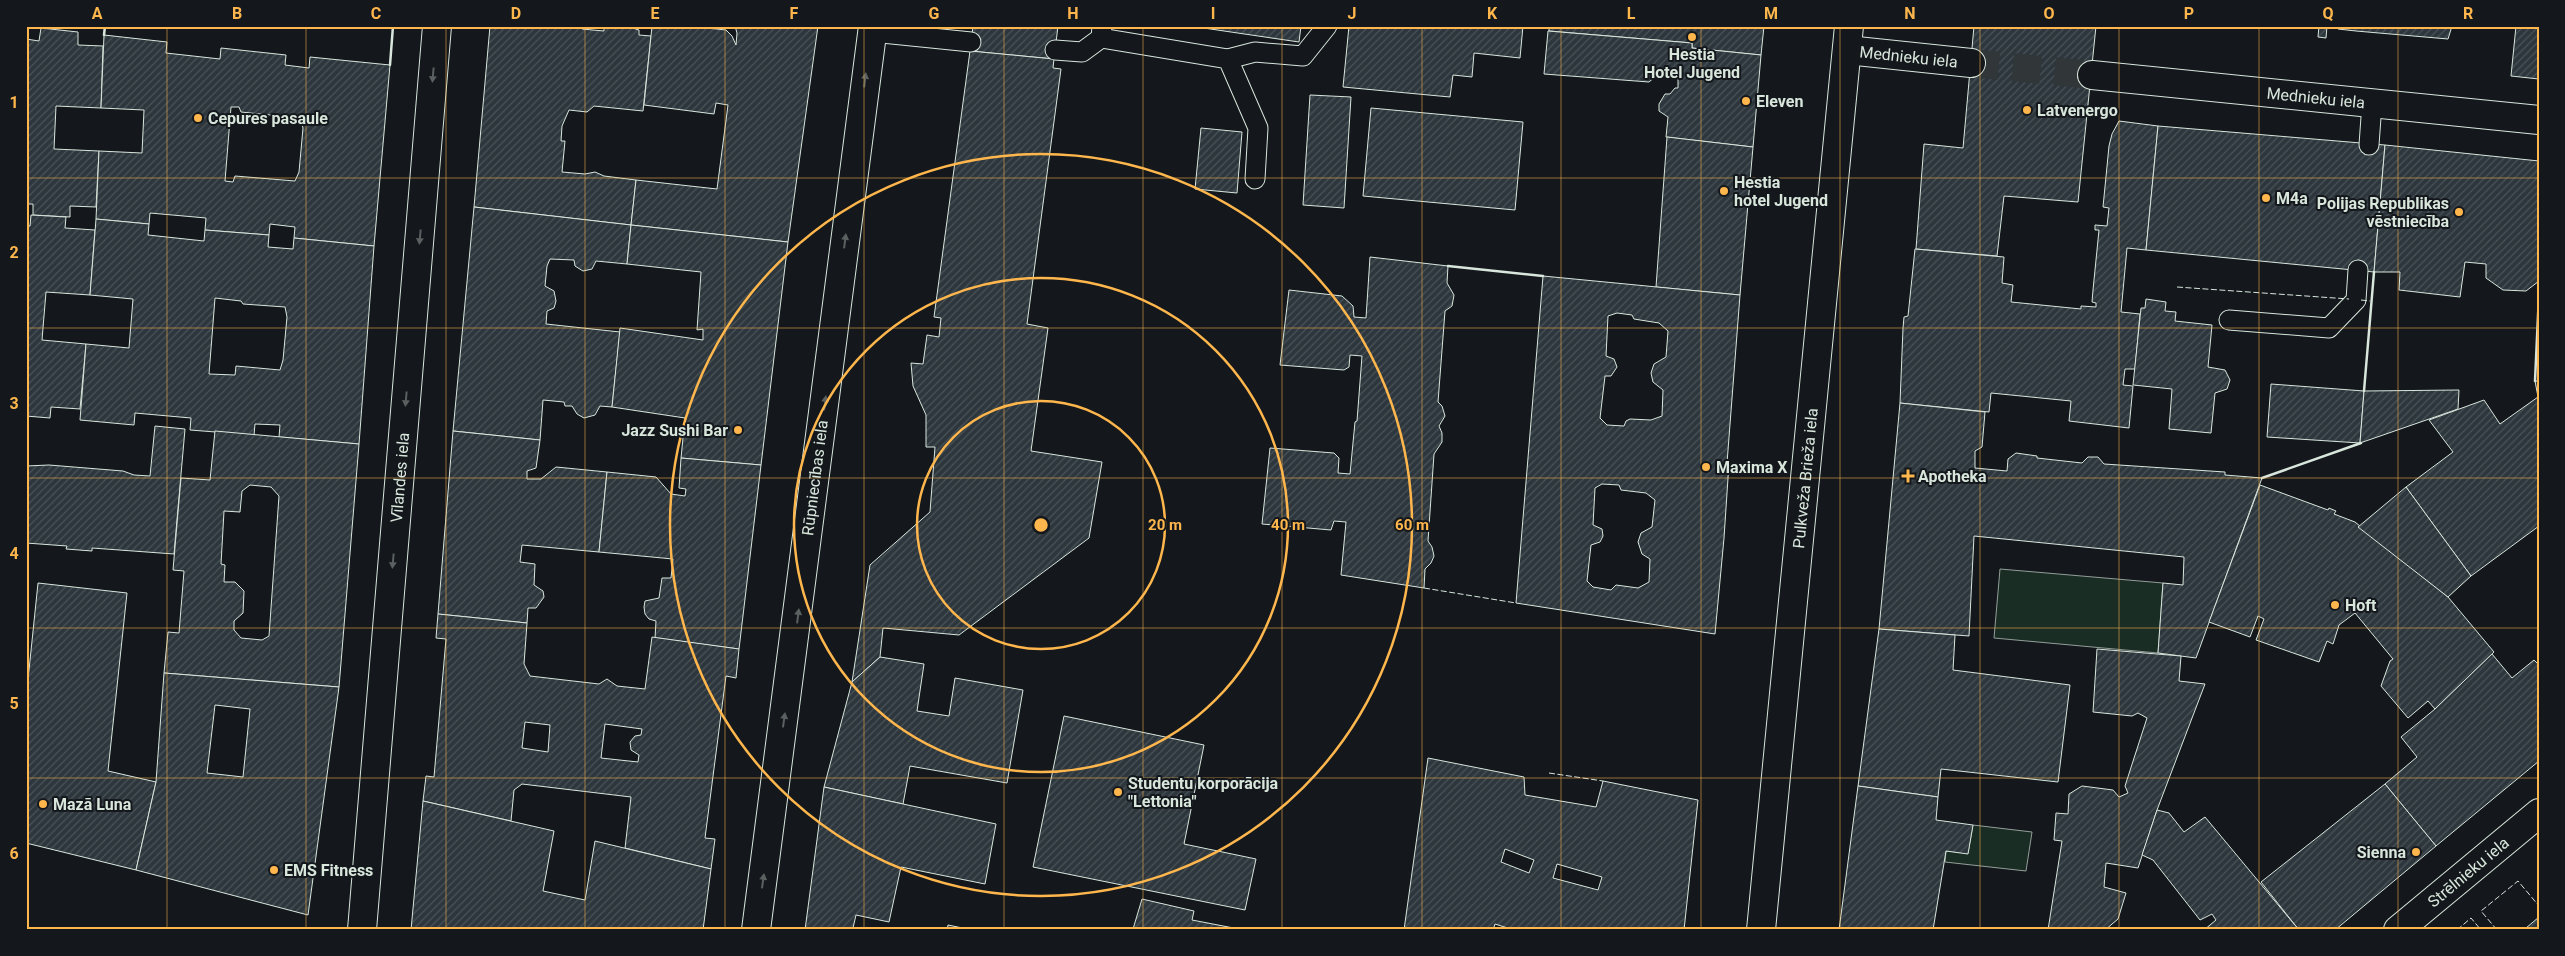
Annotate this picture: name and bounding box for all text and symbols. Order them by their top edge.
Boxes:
text: A [92,4,103,23]
text: B [232,4,242,23]
text: C [371,4,381,23]
text: D [511,4,521,23]
text: E [651,4,660,23]
text: F [790,4,799,23]
text: G [929,4,940,23]
text: H [1067,4,1079,23]
text: I [1211,4,1215,23]
text: J [1348,4,1356,23]
text: K [1487,4,1498,23]
text: L [1627,4,1636,23]
text: M [1764,4,1778,23]
text: N [1904,4,1916,23]
text: O [2043,4,2055,23]
text: P [2184,4,2194,23]
text: Q [2322,4,2334,23]
text: R [2463,4,2473,23]
marker: Hestia Hotel Jugend [1686,31,1698,43]
street label: Mednieku iela [1859,42,1959,71]
place label: Hestia Hotel Jugend [1644,45,1740,82]
one-way arrow [429,67,437,83]
one-way arrow [861,72,869,88]
street label: Mednieku iela [2266,83,2366,112]
place label: Eleven [1756,92,1803,111]
text: 1 [9,93,19,112]
marker: Eleven [1740,95,1752,107]
place label: Latvenergo [2037,101,2118,120]
marker: Latvenergo [2021,104,2033,116]
place label: Cepures pasaule [208,109,328,128]
marker: Cepures pasaule [192,112,204,124]
place label: Hestia hotel Jugend [1734,173,1828,210]
marker: Hestia hotel Jugend [1718,185,1730,197]
place label: M4a [2276,189,2308,208]
marker: M4a [2260,192,2272,204]
place label: Polijas Republikas vēstniecība [2317,194,2449,231]
marker: Polijas Republikas vēstniecība [2453,206,2465,218]
one-way arrow [415,229,423,245]
one-way arrow [841,233,849,249]
text: 2 [9,243,19,262]
one-way arrow [402,391,410,407]
text: 3 [9,394,19,413]
one-way arrow [821,394,829,410]
street label: Pulkveža Brieža iela [1789,407,1821,549]
street label: Rūpniecības iela [798,419,831,537]
place label: Jazz Sushi Bar [621,421,728,440]
marker: Jazz Sushi Bar [732,424,744,436]
street label: Vīlandes iela [386,432,413,523]
place label: Maxima X [1716,458,1788,477]
marker: Maxima X [1700,461,1712,473]
place label: Apotheka [1918,467,1987,486]
marker: Apotheka [1902,470,1914,482]
centre of rings [1032,516,1050,534]
text: 20 m [1148,516,1182,534]
text: 40 m [1271,516,1305,534]
text: 60 m [1395,516,1429,534]
text: 4 [9,544,19,563]
one-way arrow [389,553,397,569]
place label: Hoft [2345,596,2377,615]
marker: Hoft [2329,599,2341,611]
one-way arrow [794,608,802,624]
text: 5 [9,694,19,713]
one-way arrow [780,712,788,728]
place label: Studentu korporācija "Lettonia" [1128,774,1279,811]
marker: Studentu korporācija "Lettonia" [1112,786,1124,798]
place label: Mazā Luna [53,795,132,814]
marker: Mazā Luna [37,798,49,810]
street label: Strēlnieku iela [2424,833,2512,911]
place label: Sienna [2357,843,2406,862]
text: 6 [9,844,19,863]
marker: Sienna [2410,846,2422,858]
place label: EMS Fitness [284,861,373,880]
marker: EMS Fitness [268,864,280,876]
one-way arrow [759,873,767,889]

